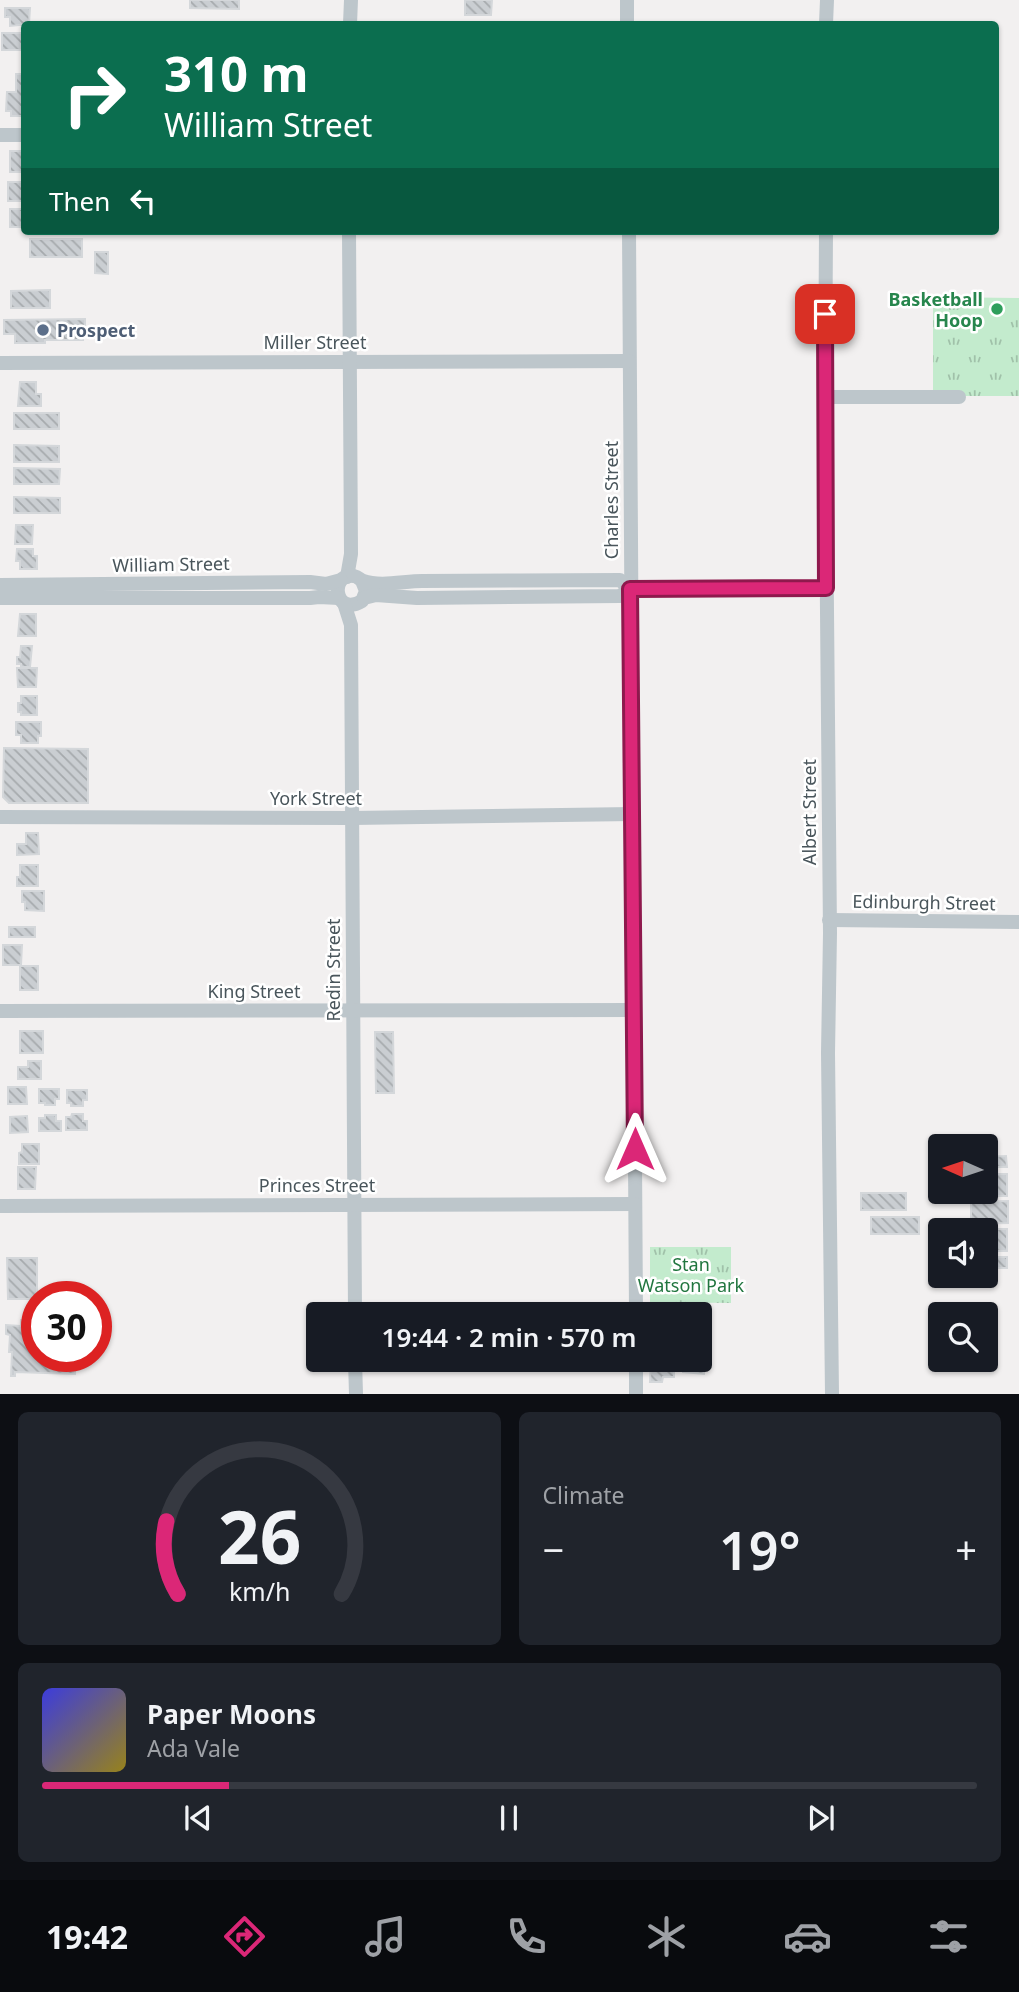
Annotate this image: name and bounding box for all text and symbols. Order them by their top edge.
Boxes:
text: 310 m [164,40,309,106]
icon: right [49,49,140,140]
text: William Street [164,103,372,146]
icon: left [124,182,162,220]
text: Then [49,183,110,219]
pin [795,284,855,344]
place label: Basketball Hoop [889,287,983,332]
icon: arrive [806,295,844,333]
marker: Basketball Hoop [989,301,1005,317]
place label: Prospect [57,318,136,342]
marker: Prospect [35,322,51,338]
street label: Miller Street [264,330,367,354]
street label: Charles Street [599,440,623,559]
street label: William Street [112,551,230,577]
street label: Albert Street [797,758,821,865]
street label: York Street [270,786,363,810]
street label: Edinburgh Street [852,889,996,915]
street label: Redin Street [321,918,345,1022]
street label: King Street [208,979,301,1003]
position arrow [598,1112,672,1186]
north arrow [928,1134,998,1204]
map controls [928,1134,998,1372]
street label: Princes Street [259,1173,376,1197]
button: sound [928,1218,998,1288]
park label: Stan Watson Park [638,1252,745,1297]
speed limit sign: 30 [21,1281,112,1372]
button: search [928,1302,998,1372]
text: 19:44 · 2 min · 570 m [382,1319,636,1355]
text: Climate [543,1479,625,1511]
text: 26 [218,1487,301,1586]
text: 19° [719,1514,801,1585]
text: − [543,1523,564,1575]
text: + [955,1523,977,1575]
text: km/h [228,1574,290,1608]
text: Paper Moons [147,1696,316,1732]
text: Ada Vale [147,1732,240,1764]
icon: previous [179,1799,217,1837]
icon: pause [490,1799,528,1837]
icon: next [802,1799,840,1837]
icon: directions [220,1912,269,1961]
icon: music [361,1912,410,1961]
icon: phone [502,1912,551,1961]
icon: climate [642,1912,691,1961]
icon: car [783,1912,832,1961]
icon: filters [924,1912,973,1961]
text: 19:42 [46,1915,128,1958]

